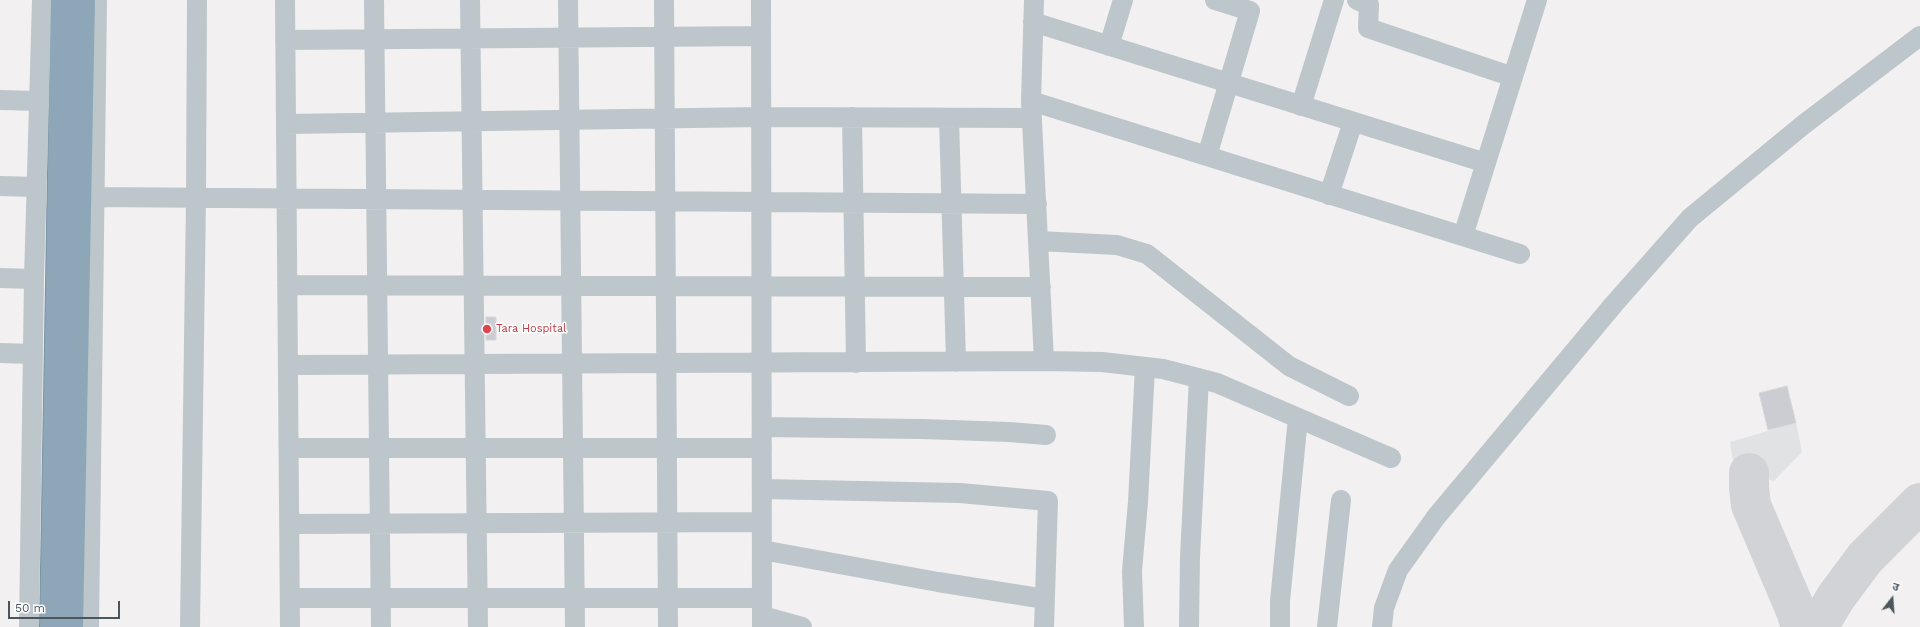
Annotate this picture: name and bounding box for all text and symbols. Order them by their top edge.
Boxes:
place label: Tara Hospital [496,322,566,336]
marker: Tara Hospital [481,323,493,335]
north arrow [1872,579,1912,619]
text: उ [1891,580,1901,594]
scale bar [10,593,122,619]
text: 50 m [15,601,45,615]

